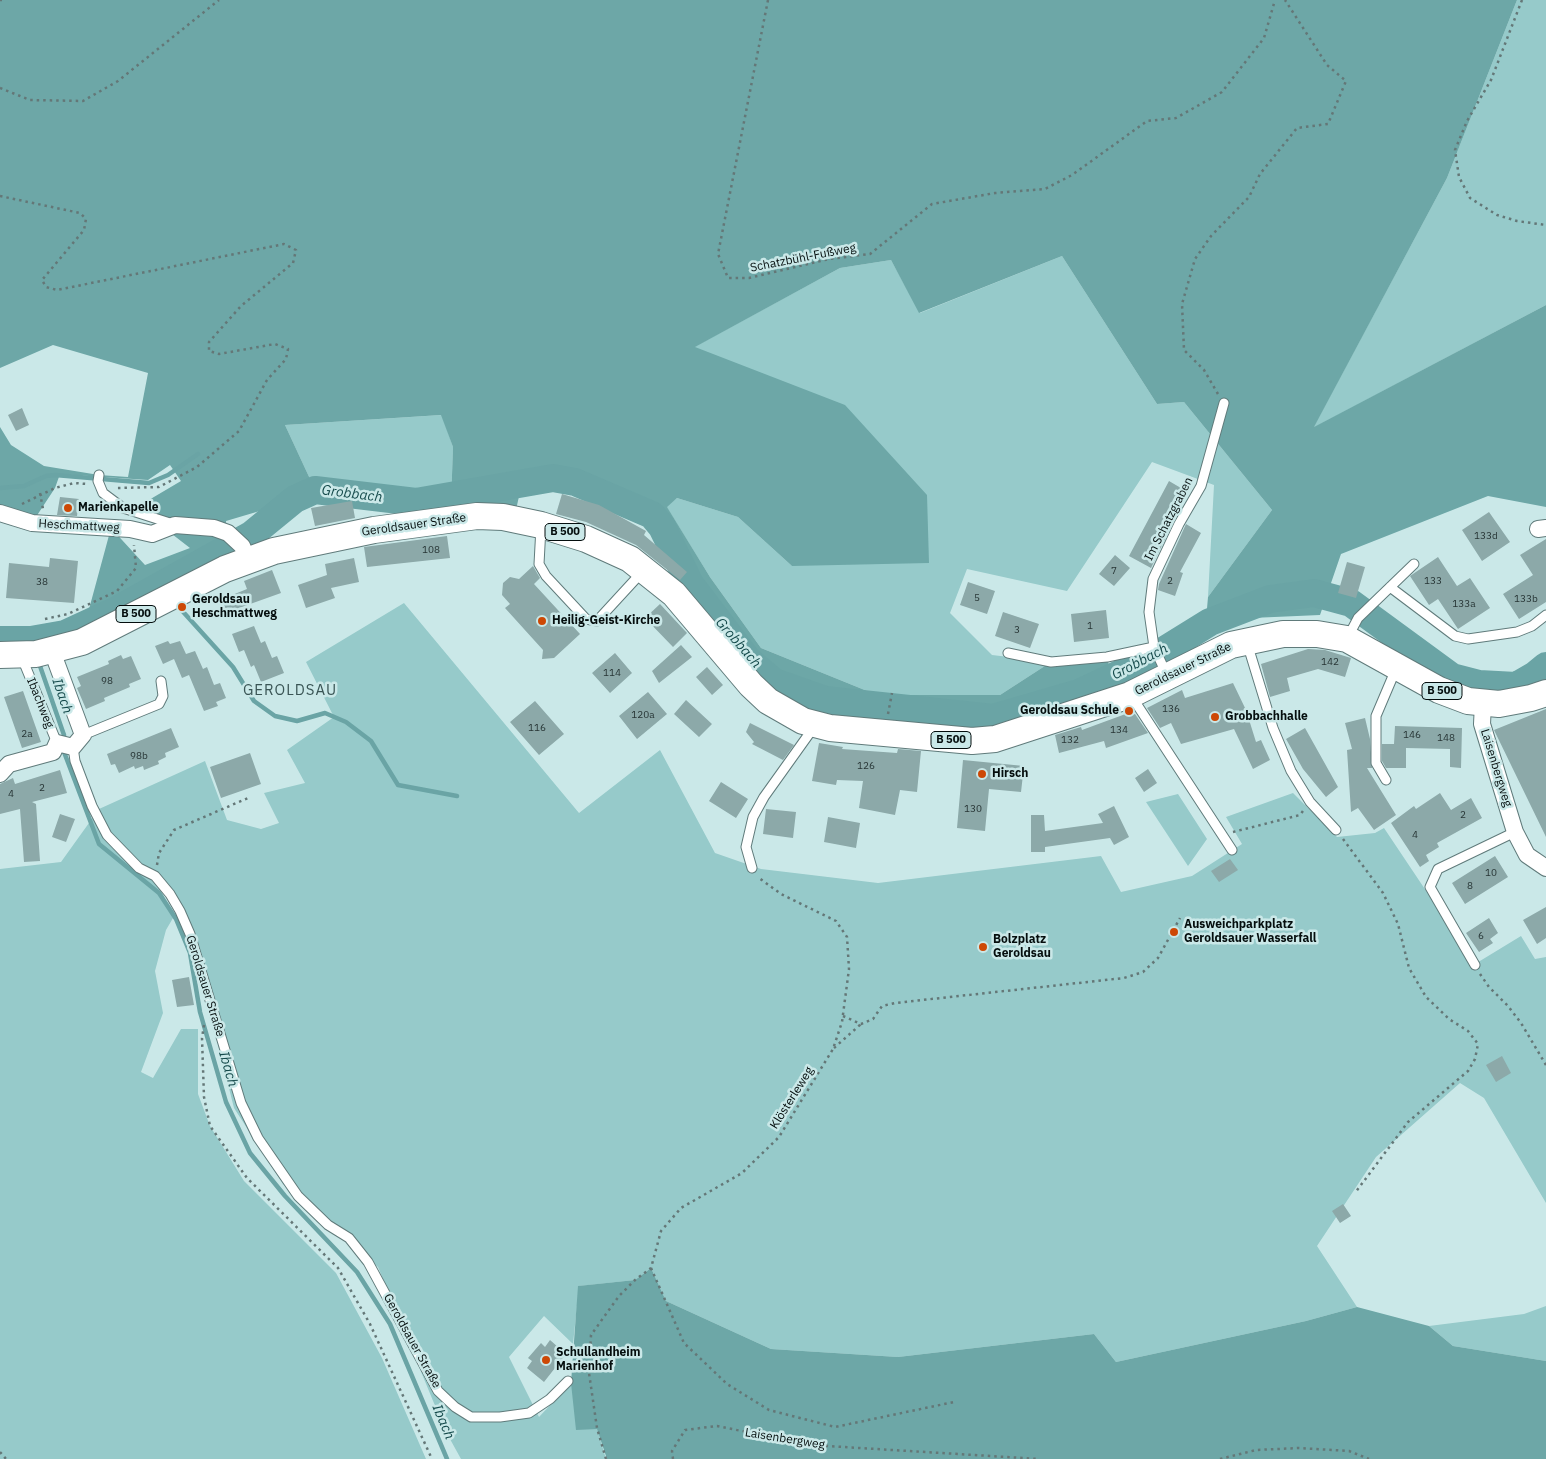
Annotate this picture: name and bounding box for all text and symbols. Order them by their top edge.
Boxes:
street label: Schatzbühl-Fußweg [749,241,857,275]
street label: Im Schatzgraben [1142,475,1196,563]
water label: Grobbach [321,482,383,506]
place label: Marienkapelle [78,501,159,515]
marker: Marienkapelle [62,502,74,514]
street label: Geroldsauer Straße [361,511,467,539]
street label: Heschmattweg [38,517,120,535]
road number: B 500 [545,524,585,540]
house number: 133d [1474,530,1498,542]
house number: 108 [422,544,440,556]
house number: 7 [1111,565,1117,577]
house number: 2 [1167,575,1173,587]
house number: 133 [1424,575,1442,587]
house number: 38 [36,576,48,588]
house number: 5 [974,592,980,604]
place label: Geroldsau Heschmattweg [192,593,277,621]
house number: 133b [1514,593,1538,605]
house number: 133a [1452,598,1476,610]
marker: Geroldsau Heschmattweg [176,601,188,613]
road number: B 500 [116,606,156,622]
place label: Heilig-Geist-Kirche [552,614,660,628]
marker: Heilig-Geist-Kirche [536,615,548,627]
water label: Grobbach [712,615,764,671]
house number: 1 [1087,620,1093,632]
house number: 3 [1014,624,1020,636]
street label: Geroldsauer Straße [1133,639,1233,699]
water label: Grobbach [1109,640,1171,684]
house number: 142 [1321,656,1339,668]
house number: 114 [603,667,621,679]
house number: 98 [101,675,113,687]
street label: Ibachweg [23,676,57,730]
water label: Ibach [48,676,76,716]
district label: GEROLDSAU [242,682,338,700]
road number: B 500 [1422,682,1462,699]
house number: 136 [1162,703,1180,715]
place label: Geroldsau Schule [1020,704,1119,718]
marker: Geroldsau Schule [1123,705,1135,717]
house number: 120a [631,709,655,721]
place label: Grobbachhalle [1225,710,1308,724]
marker: Grobbachhalle [1209,711,1221,723]
house number: 116 [528,722,546,734]
house number: 134 [1110,724,1128,736]
street label: Laisenbergweg [1477,727,1515,809]
house number: 2a [21,728,33,740]
house number: 146 [1403,729,1421,741]
road number: B 500 [931,732,971,748]
house number: 148 [1437,732,1455,744]
house number: 132 [1061,734,1079,746]
house number: 98b [130,750,148,762]
house number: 126 [857,760,875,772]
place label: Hirsch [992,767,1028,781]
marker: Hirsch [976,768,988,780]
house number: 2 [39,782,45,794]
house number: 4 [8,788,14,800]
house number: 130 [964,803,982,815]
house number: 2 [1460,809,1466,821]
house number: 4 [1412,829,1418,841]
house number: 10 [1485,867,1497,879]
house number: 8 [1467,880,1473,892]
place label: Ausweichparkplatz Geroldsauer Wasserfall [1184,918,1317,946]
marker: Ausweichparkplatz Geroldsauer Wasserfall [1168,926,1180,938]
house number: 6 [1478,930,1484,942]
place label: Bolzplatz Geroldsau [993,933,1051,961]
street label: Geroldsauer Straße [183,934,227,1038]
marker: Bolzplatz Geroldsau [977,941,989,953]
water label: Ibach [215,1049,241,1089]
street label: Klösterleweg [767,1064,817,1132]
street label: Geroldsauer Straße [380,1291,444,1391]
place label: Schullandheim Marienhof [556,1346,641,1374]
marker: Schullandheim Marienhof [540,1354,552,1366]
water label: Ibach [428,1402,458,1442]
street label: Laisenbergweg [744,1426,826,1452]

